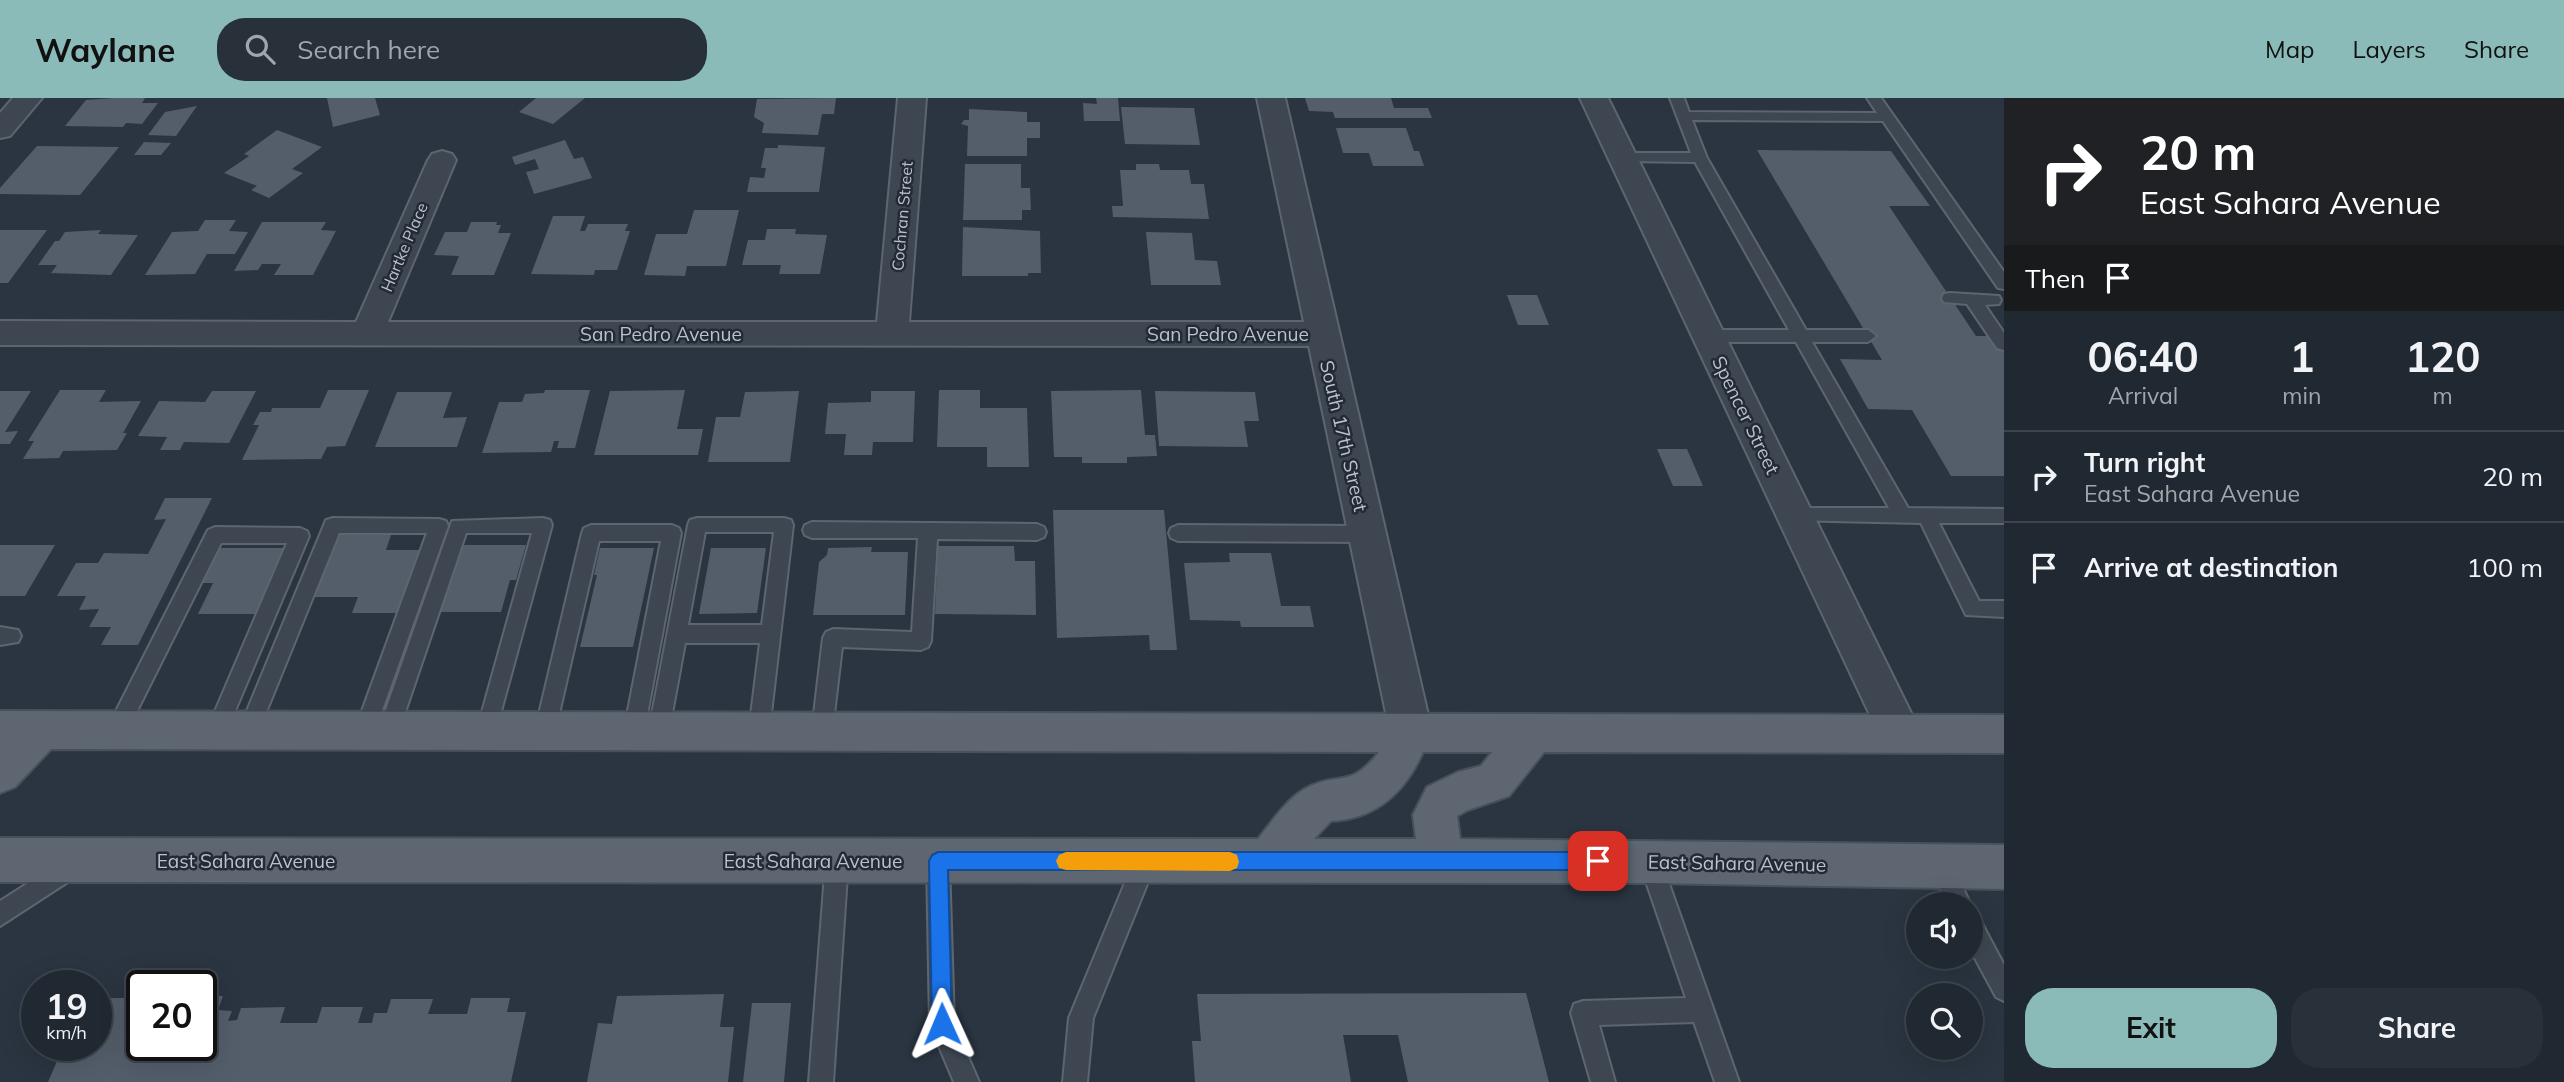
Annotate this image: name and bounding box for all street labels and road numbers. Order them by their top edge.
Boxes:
street label: Cochran Street [887,160,917,272]
street label: Hartke Place [376,199,432,295]
street label: San Pedro Avenue [580,322,742,346]
street label: San Pedro Avenue [1147,322,1309,346]
street label: Spencer Street [1707,352,1785,478]
street label: South 17th Street [1315,358,1373,514]
street label: East Sahara Avenue [157,849,335,873]
street label: East Sahara Avenue [724,849,902,873]
street label: East Sahara Avenue [1648,849,1826,877]

